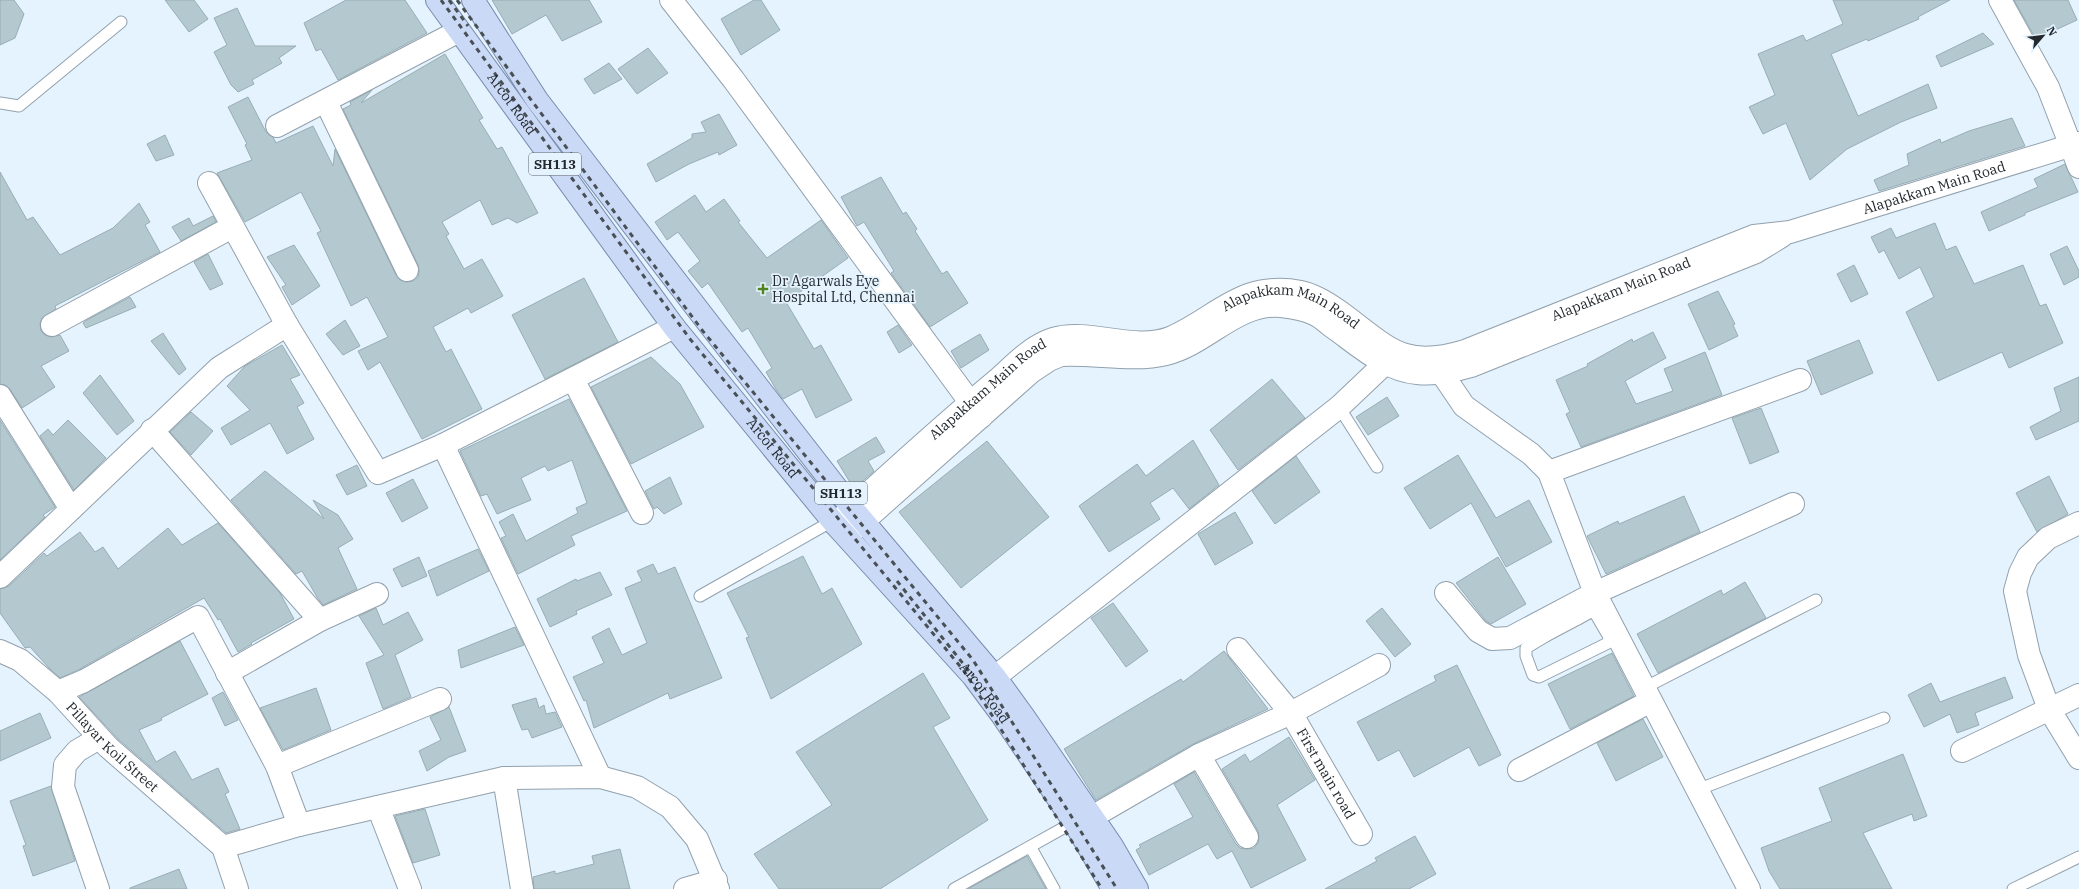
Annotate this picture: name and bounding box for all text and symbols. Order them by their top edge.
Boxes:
north arrow [2023,16,2063,56]
text: N [2044,24,2060,39]
street label: Arcot Road [484,69,541,139]
road number: SH113 [529,153,581,175]
street label: Alapakkam Main Road [1861,157,2008,218]
street label: Alapakkam Main Road [1549,253,1694,325]
place label: Dr Agarwals Eye Hospital Ltd, Chennai [772,272,915,306]
street label: Alapakkam Main Road [1218,281,1364,333]
marker: Dr Agarwals Eye Hospital Ltd, Chennai [757,283,769,295]
street label: Alapakkam Main Road [925,334,1050,443]
street label: Arcot Road [743,414,803,482]
road number: SH113 [815,482,867,504]
street label: Arcot Road [956,658,1014,727]
street label: Pillayar Koil Street [62,698,162,796]
street label: First main road [1293,725,1360,823]

